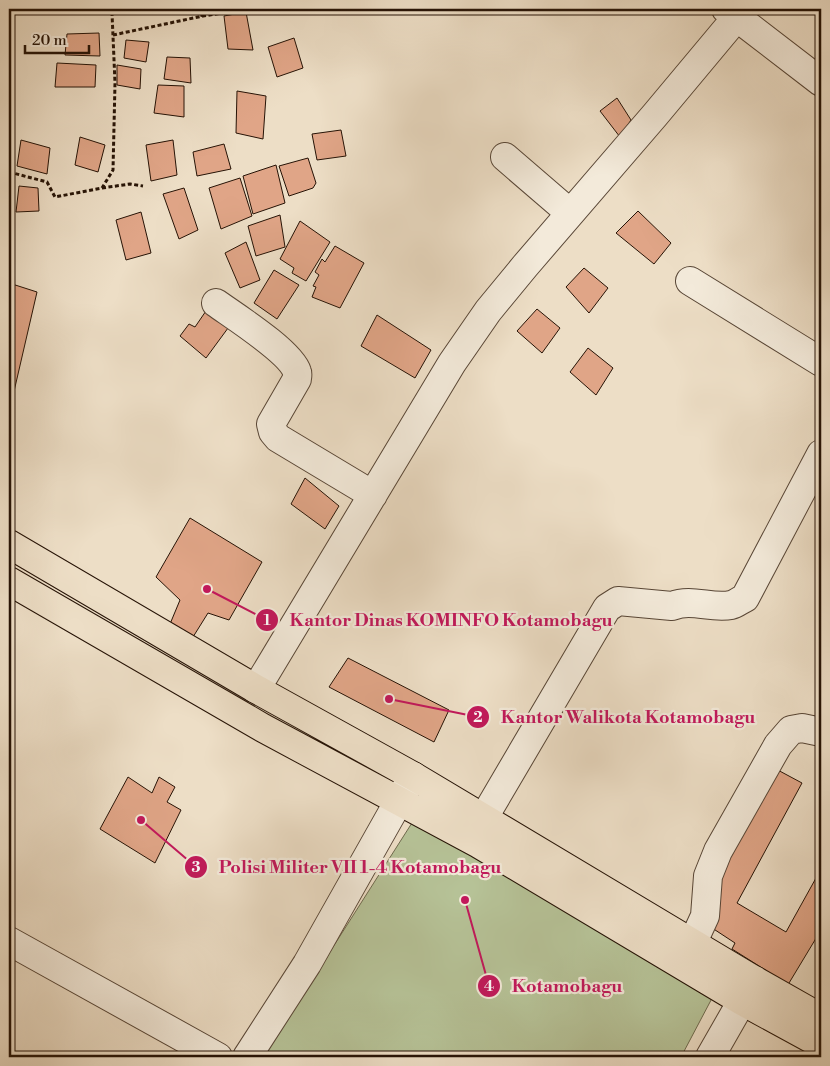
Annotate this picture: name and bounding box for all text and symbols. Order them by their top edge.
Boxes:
scale bar [25,22,89,54]
text: 20 m [32,31,67,50]
callout: Kantor Dinas KOMINFO Kotamobagu [254,603,622,636]
text: Kantor Dinas KOMINFO Kotamobagu [289,609,613,632]
text: 1 [263,611,271,630]
callout: Kantor Walikota Kotamobagu [465,700,765,733]
text: Kantor Walikota Kotamobagu [501,706,755,729]
text: 2 [473,708,483,727]
callout: Polisi Militer VII 1-4 Kotamobagu [184,851,511,884]
text: Polisi Militer VII 1-4 Kotamobagu [219,856,501,879]
text: 3 [191,858,201,877]
callout: Kotamobagu [477,969,632,1002]
text: Kotamobagu [512,975,622,998]
text: 4 [484,977,494,996]

